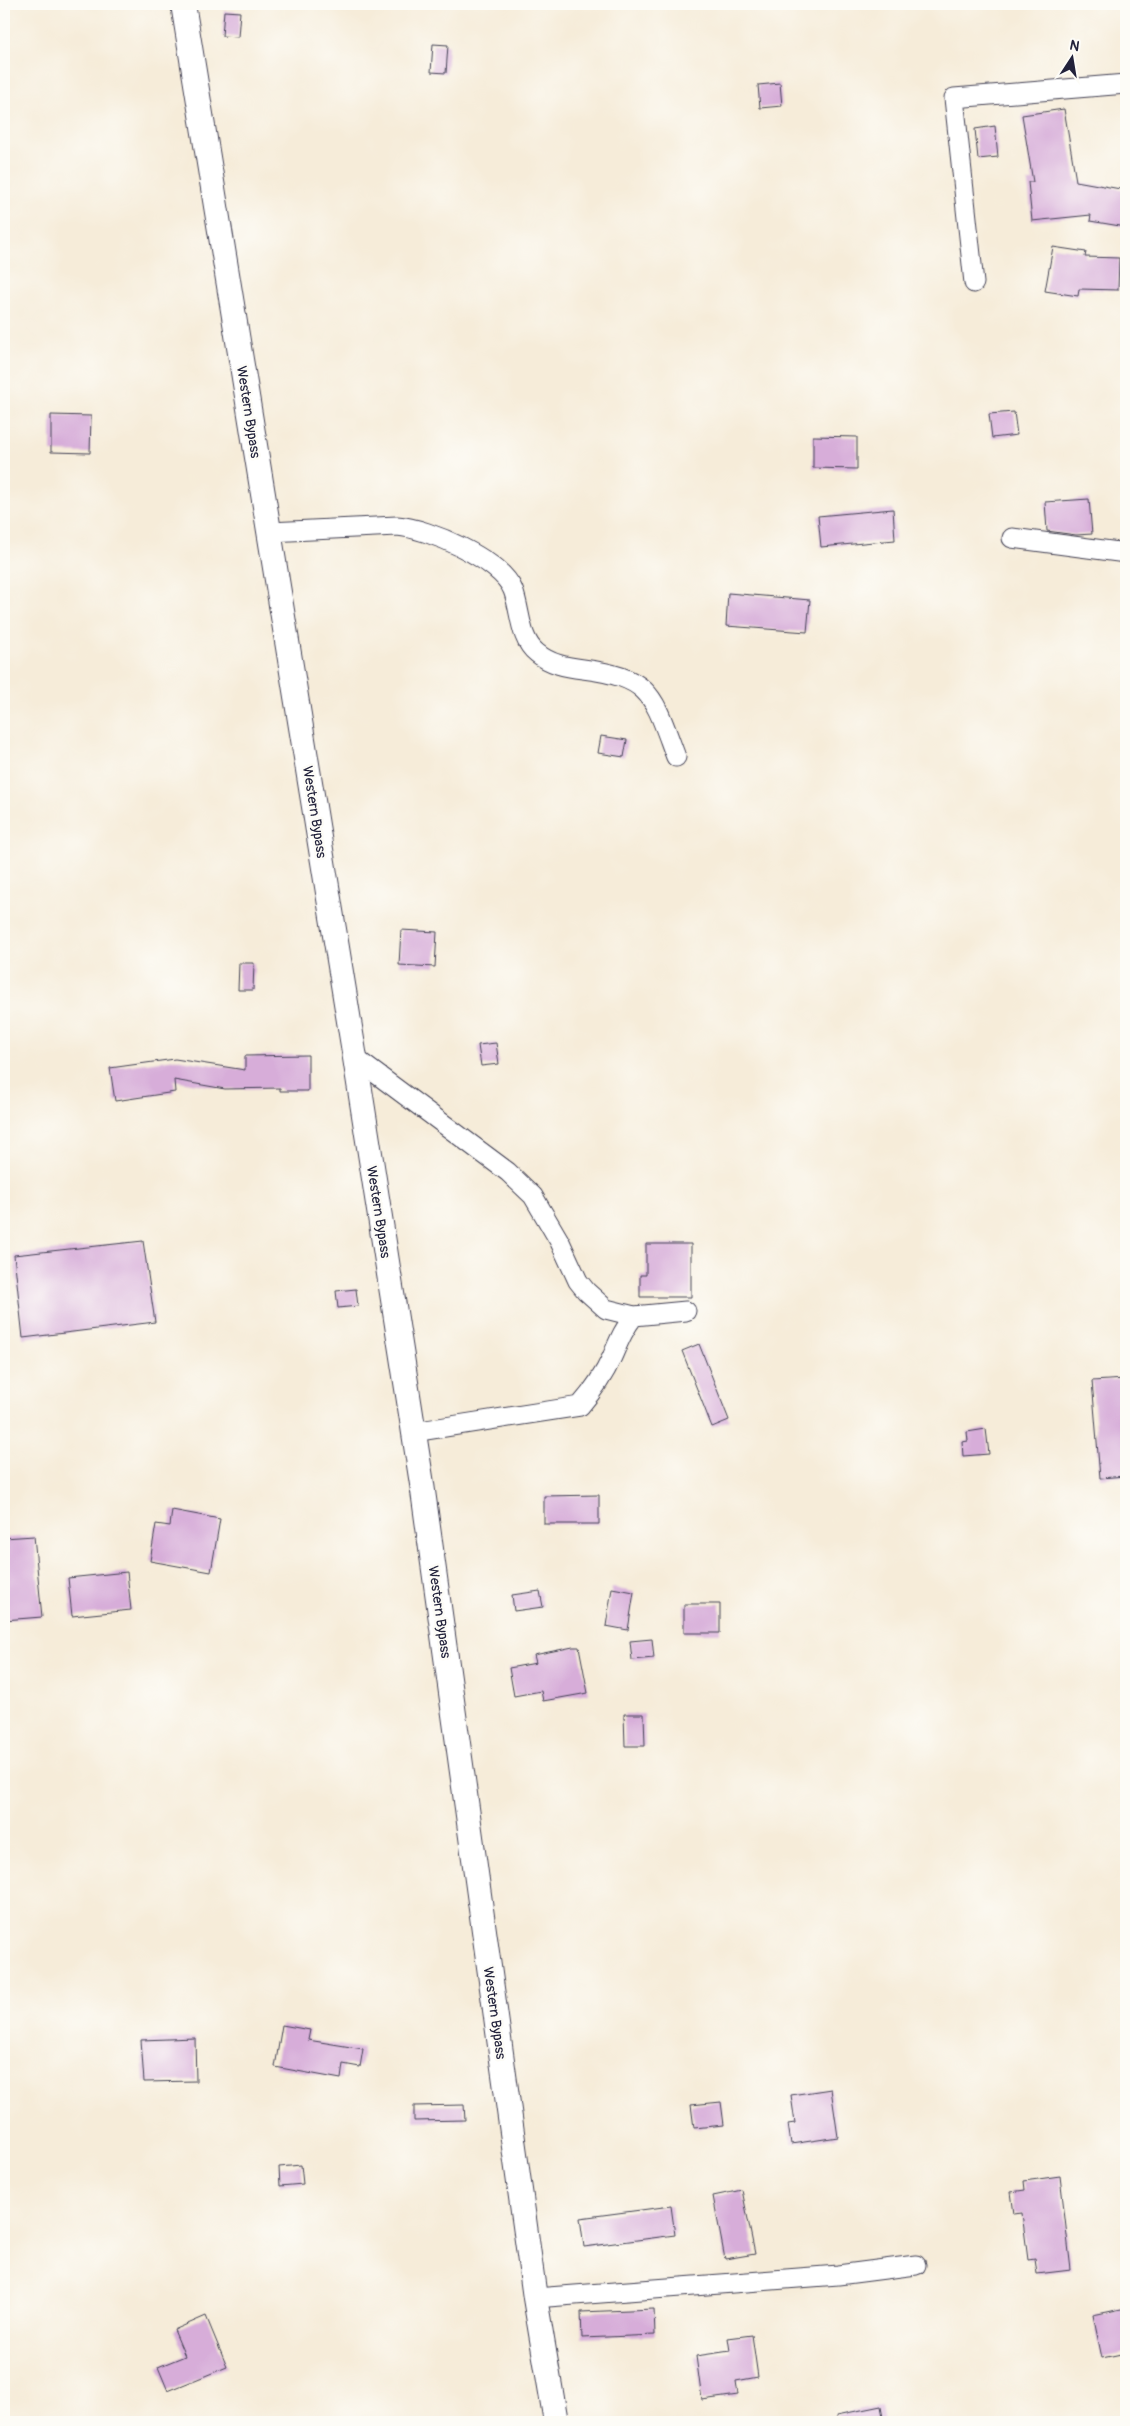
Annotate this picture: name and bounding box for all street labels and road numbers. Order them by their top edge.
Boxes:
street label: Western Bypass [233,365,264,460]
street label: Western Bypass [299,765,330,860]
street label: Western Bypass [363,1165,394,1260]
street label: Western Bypass [425,1565,455,1660]
street label: Western Bypass [480,1966,510,2061]

